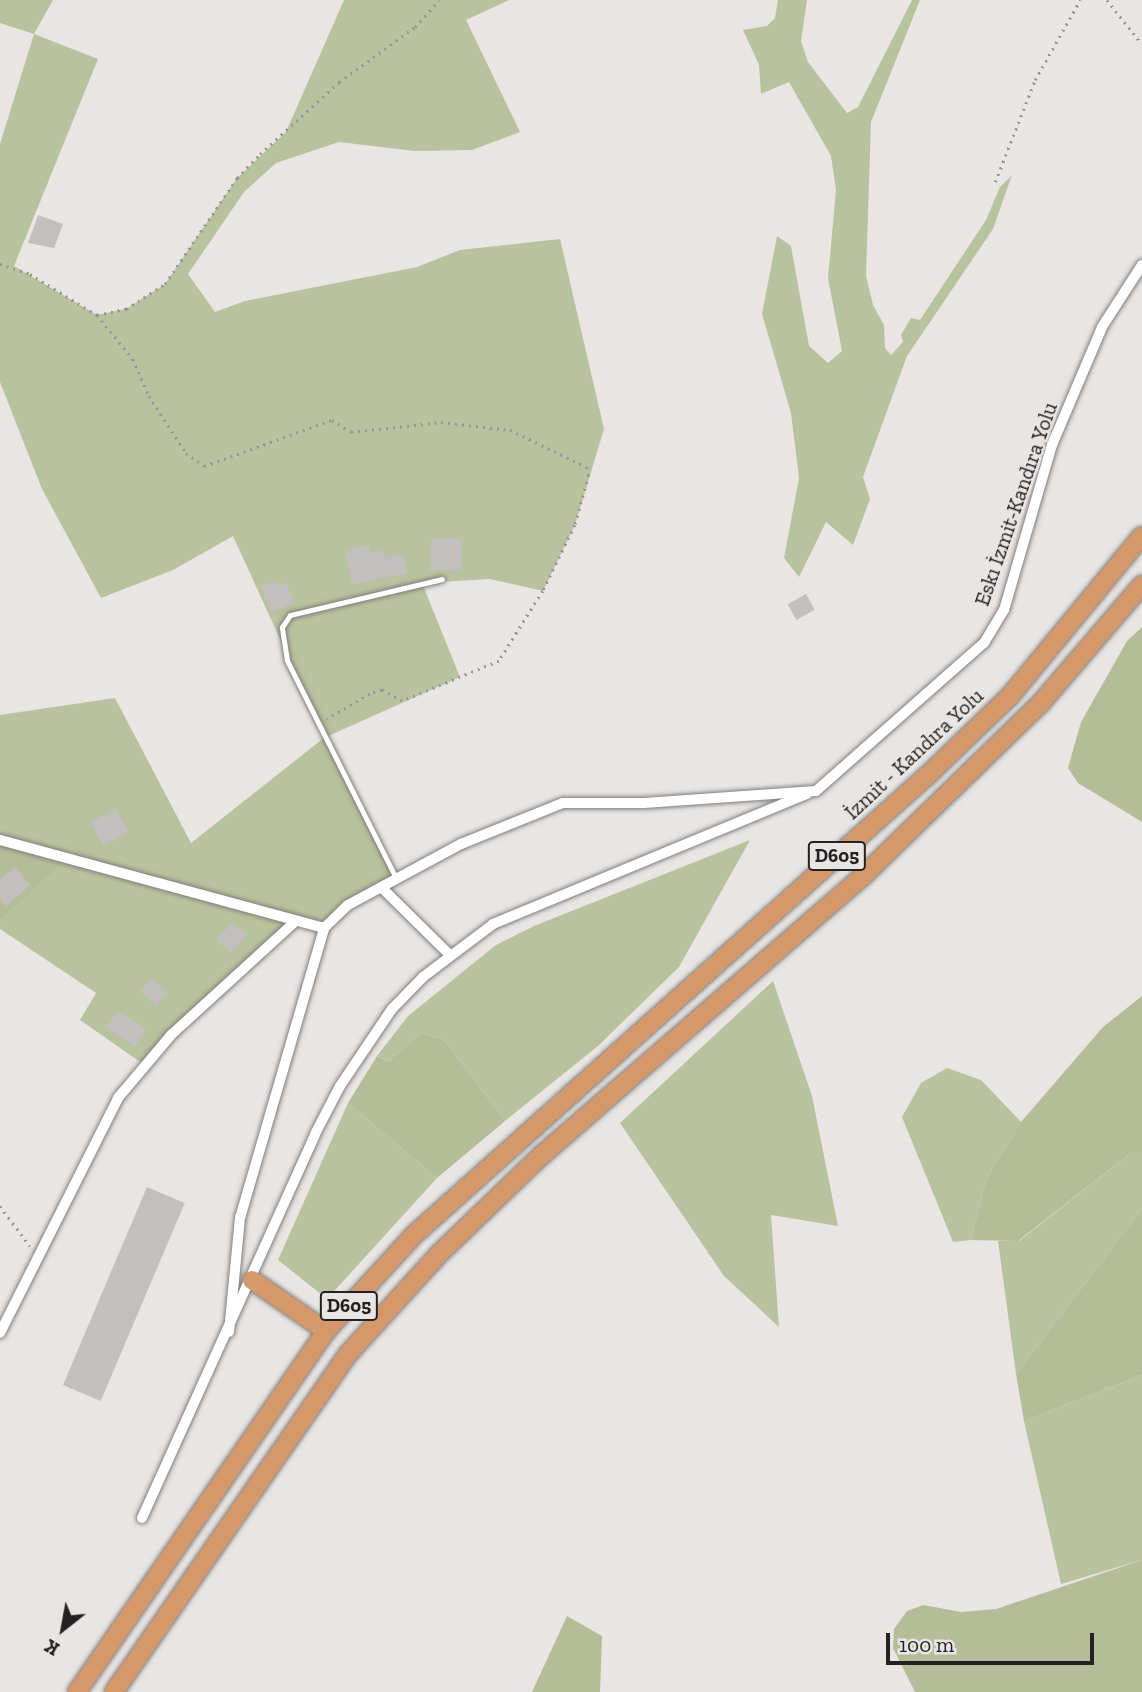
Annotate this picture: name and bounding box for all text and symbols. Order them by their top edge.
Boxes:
street label: Eskı İzmit-Kandıra Yolu [969,399,1063,609]
street label: İzmit - Kandıra Yolu [839,683,989,825]
road number: D605 [807,841,867,872]
road number: D605 [319,1290,379,1322]
north arrow [28,1594,98,1664]
scale bar [890,1618,1098,1662]
text: 100 m [899,1632,954,1657]
text: K [41,1634,63,1661]

